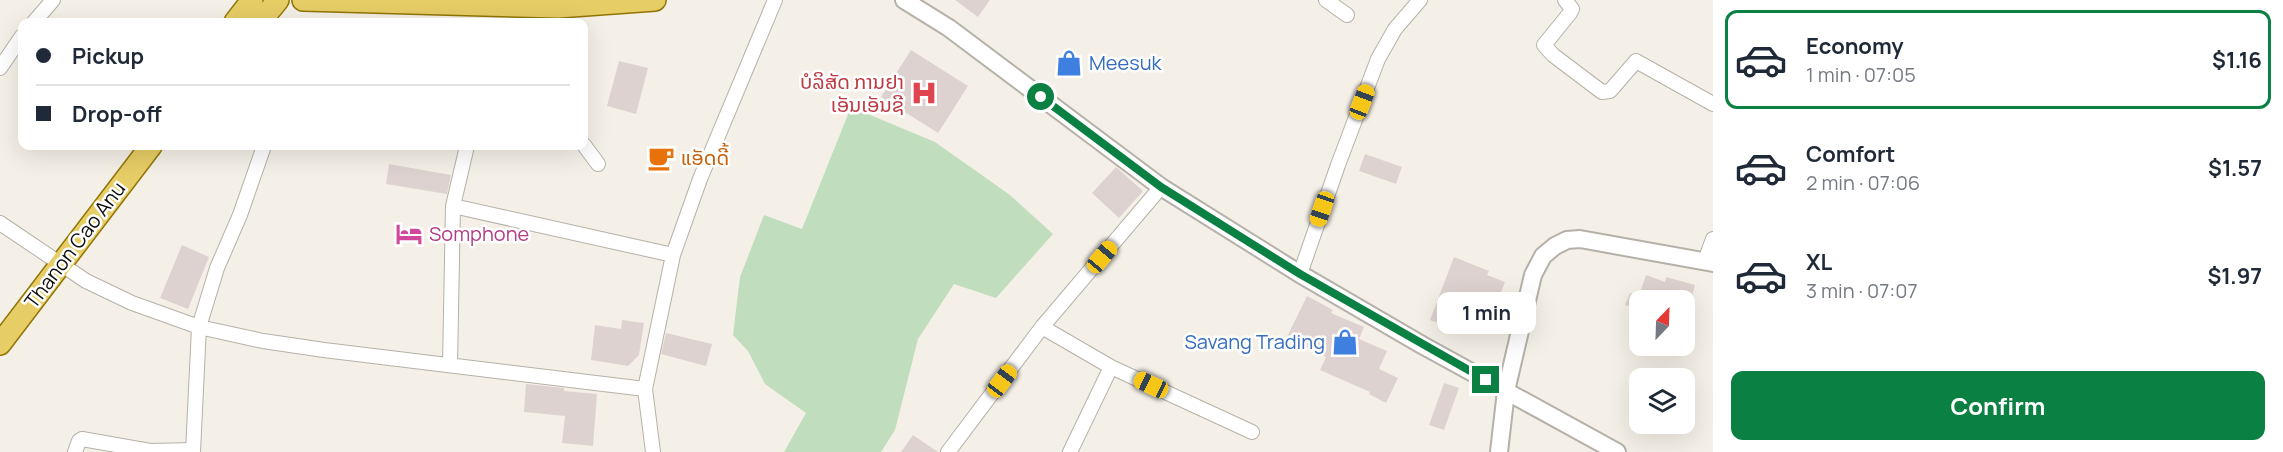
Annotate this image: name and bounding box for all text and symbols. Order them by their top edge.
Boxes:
text: Economy [1806,31,1904,61]
icon: car [1734,33,1788,87]
text: Pickup [72,41,144,71]
text: $1.16 [2212,45,2262,75]
shop icon: Meesuk [1054,48,1084,78]
place label: Meesuk [1089,49,1163,76]
text: 1 min · 07:05 [1806,61,1916,88]
place label: ບໍລິສັດ ການຢາ ເອັນເອັນຊີ [800,68,904,118]
hospital icon: ບໍລິສັດ ການຢາ ເອັນເອັນຊີ [909,78,939,108]
car [1347,82,1377,122]
route start [1027,83,1054,110]
text: Drop-off [72,99,162,129]
text: Comfort [1806,139,1895,169]
icon: car [1734,141,1788,195]
place label: ແອັດດີ້ [681,142,729,171]
cafe icon: ແອັດດີ້ [646,143,676,173]
text: $1.57 [2208,153,2262,183]
text: 2 min · 07:06 [1806,169,1920,196]
street label: Thanon Cao Anu [18,176,131,314]
car [1308,189,1336,229]
hotel icon: Somphone [394,219,424,249]
place label: Somphone [429,220,529,247]
car [1084,237,1120,277]
text: XL [1806,247,1832,277]
icon: car [1734,249,1788,303]
text: $1.97 [2207,261,2262,291]
text: 3 min · 07:07 [1806,277,1918,304]
north arrow [1629,290,1695,356]
map controls [1629,290,1695,434]
callout: 1 min [1436,293,1536,335]
text: 1 min [1462,299,1511,326]
shop icon: Savang Trading [1330,327,1360,357]
place label: Savang Trading [1184,328,1325,355]
car [984,361,1020,401]
route end [1472,366,1499,393]
button: layers [1629,368,1695,434]
car [1131,369,1171,401]
button: Confirm [1731,371,2265,440]

